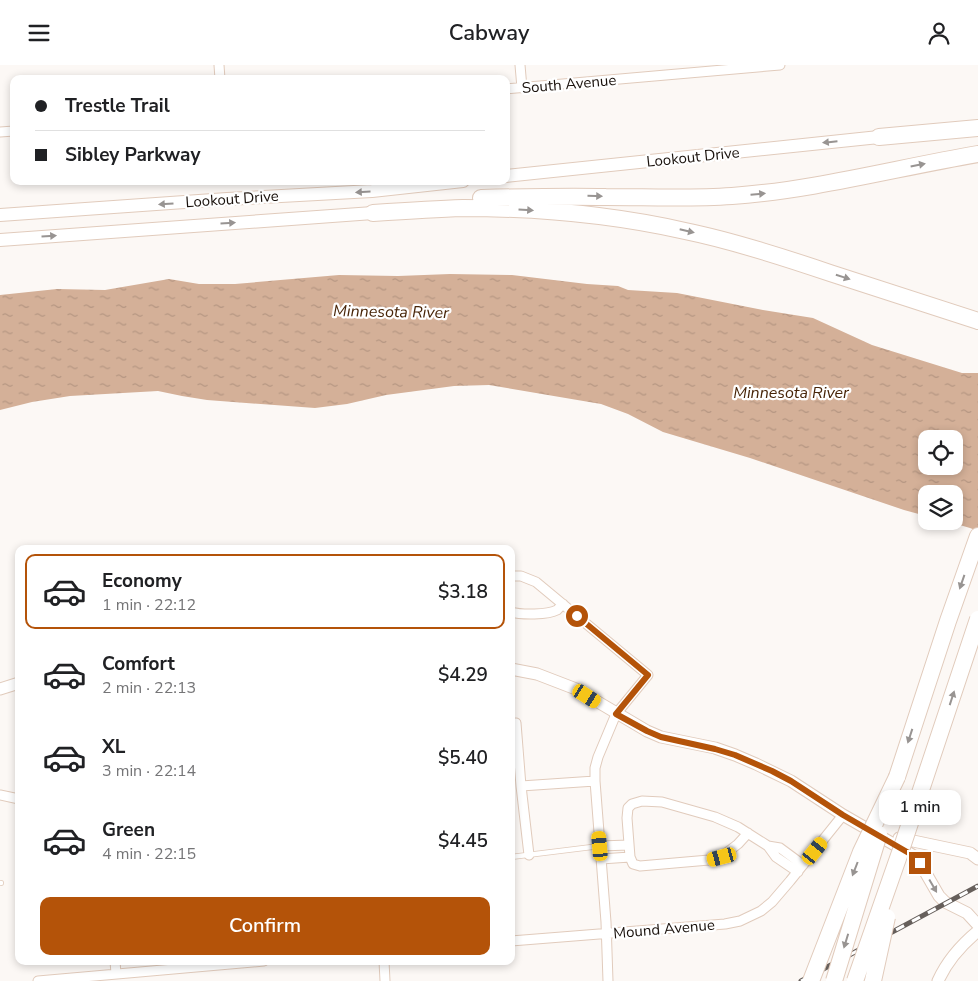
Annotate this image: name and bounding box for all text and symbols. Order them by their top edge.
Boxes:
text: Cabway [449,18,529,48]
icon: menu [25,19,53,47]
icon: person [925,19,953,47]
street label: South Avenue [521,70,617,98]
text: Trestle Trail [65,93,170,119]
one-way arrow [822,138,838,146]
text: Sibley Parkway [65,142,200,168]
street label: Lookout Drive [645,142,741,172]
one-way arrow [910,161,926,169]
street label: Lookout Drive [185,186,279,212]
one-way arrow [354,188,370,196]
one-way arrow [750,189,766,197]
one-way arrow [588,193,604,201]
one-way arrow [157,200,173,208]
one-way arrow [519,207,535,215]
one-way arrow [220,219,236,227]
one-way arrow [680,227,695,235]
one-way arrow [41,232,57,240]
one-way arrow [836,273,851,281]
water label: Minnesota River [333,300,450,324]
water label: Minnesota River [733,382,850,404]
map controls [918,430,963,530]
button: locate [918,430,963,475]
button: layers [918,485,963,530]
text: Economy [102,568,182,594]
icon: car [42,569,87,614]
one-way arrow [958,575,966,590]
text: $3.18 [438,579,488,605]
text: 1 min · 22:12 [102,594,196,616]
route start [566,605,588,627]
text: Comfort [102,651,175,677]
icon: car [42,652,87,697]
text: $4.29 [438,662,488,688]
text: 2 min · 22:13 [102,677,196,699]
car [570,682,603,710]
one-way arrow [948,690,956,705]
one-way arrow [906,729,914,744]
text: XL [102,734,125,760]
icon: car [42,735,87,780]
text: $5.40 [438,745,488,771]
text: 3 min · 22:14 [102,760,196,782]
callout: 1 min [879,791,961,825]
text: 1 min [900,796,940,818]
text: Green [102,817,155,843]
icon: car [42,818,87,863]
text: $4.45 [438,828,488,854]
car [591,830,608,862]
car [799,835,830,867]
text: 4 min · 22:15 [102,843,196,865]
car [705,846,738,868]
route end [909,852,931,874]
one-way arrow [851,862,859,877]
one-way arrow [929,880,938,893]
button: Confirm [40,897,490,955]
street label: Mound Avenue [612,915,716,943]
one-way arrow [842,933,850,948]

